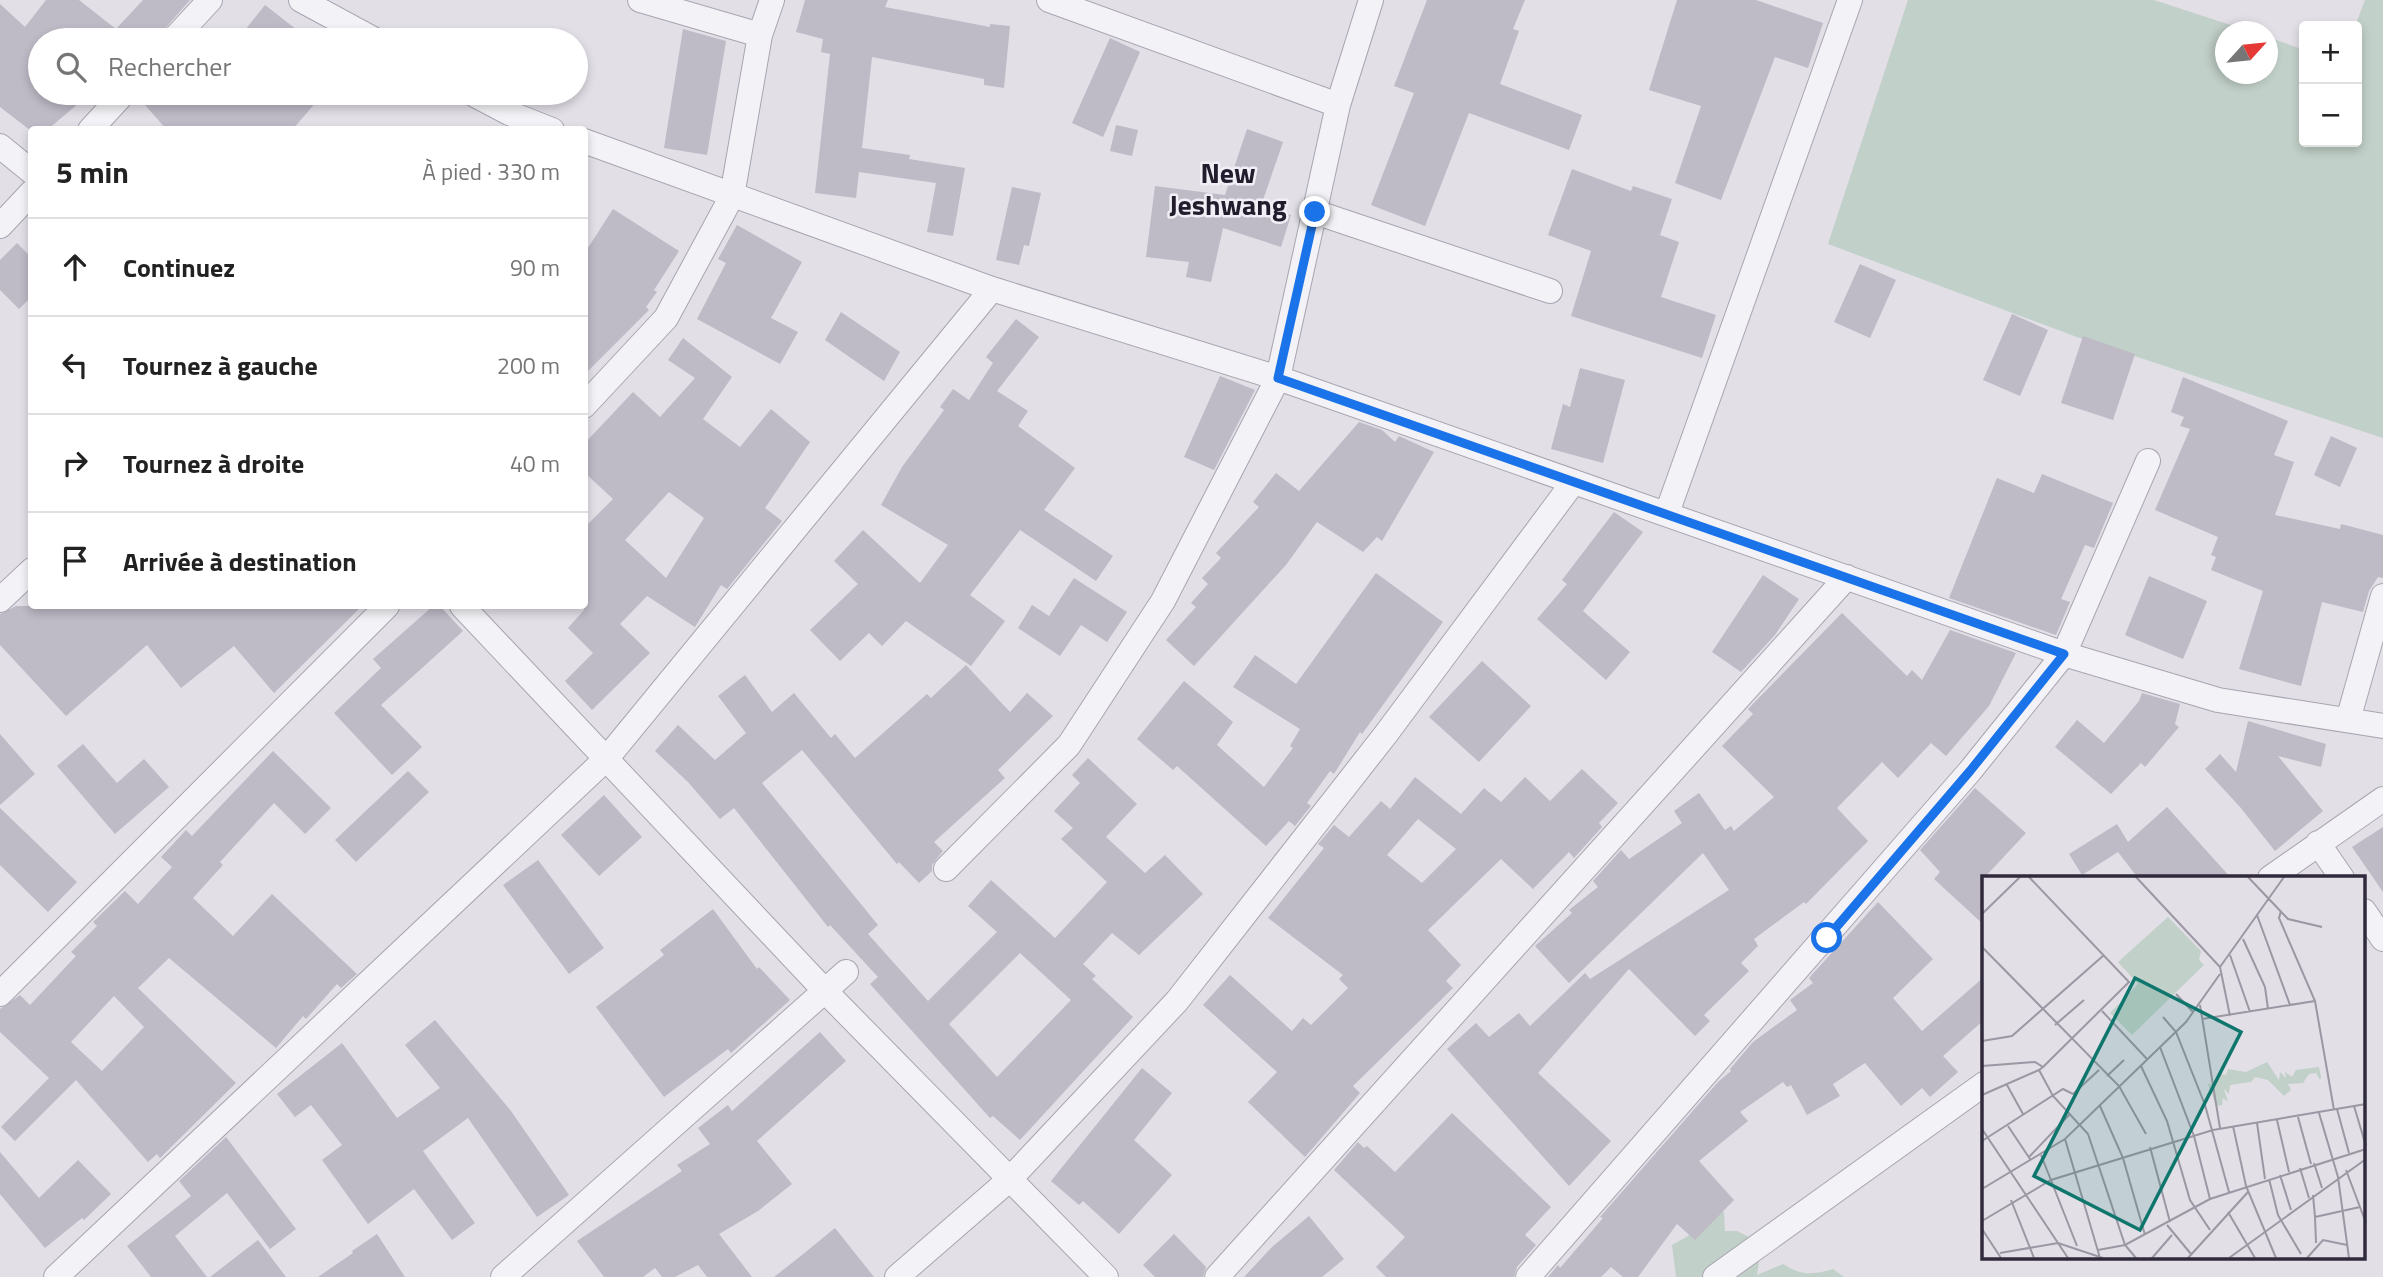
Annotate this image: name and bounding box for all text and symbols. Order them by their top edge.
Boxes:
north arrow [2215,21,2278,84]
map controls [2299,21,2362,147]
button: + [2299,21,2362,84]
search box [28,28,588,105]
text: Rechercher [108,47,232,86]
icon: search [52,48,90,86]
button: − [2299,84,2362,147]
text: 5 min [56,149,129,195]
district label: New Jeshwang [1169,151,1287,226]
text: À pied · 330 m [422,154,560,189]
route end [1299,196,1330,227]
icon: ahead [56,248,94,286]
text: Continuez [123,248,235,287]
text: 90 m [510,250,560,285]
icon: left [56,346,94,384]
text: Tournez à gauche [123,346,318,385]
text: 200 m [497,348,560,383]
icon: right [56,444,94,482]
text: Tournez à droite [123,444,304,483]
text: 40 m [510,446,560,481]
icon: arrive [56,542,94,580]
text: Arrivée à destination [123,542,357,581]
inset map [1982,876,2366,1260]
route start [1811,922,1842,953]

